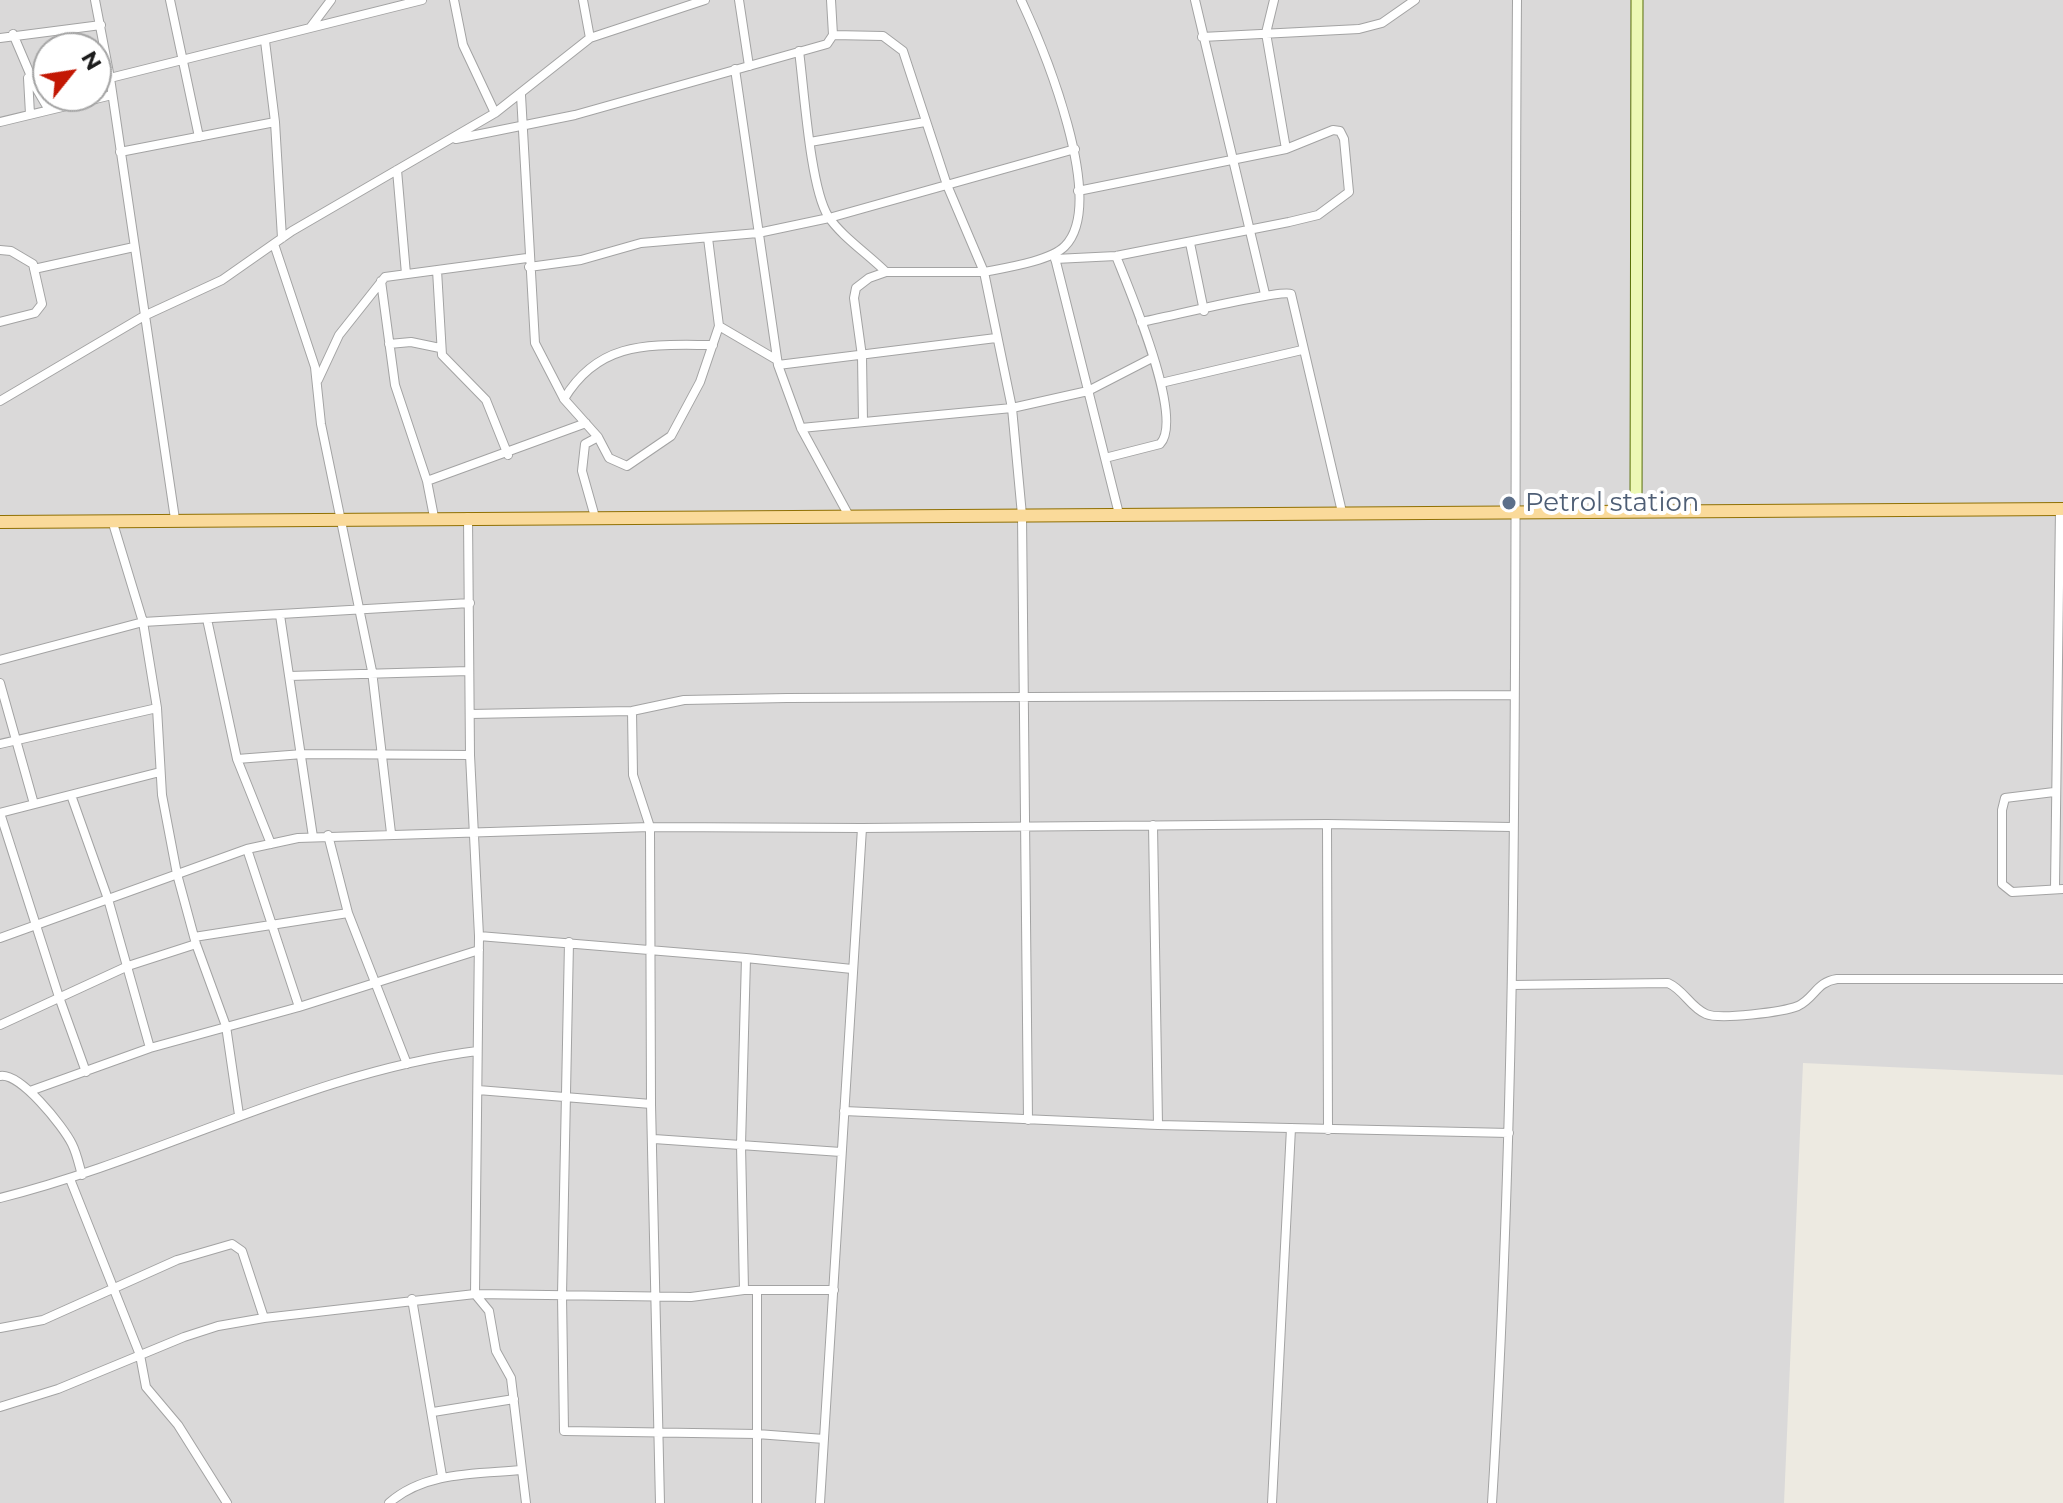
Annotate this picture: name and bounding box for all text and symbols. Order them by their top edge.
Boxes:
north arrow [32,32,112,112]
text: N [75,46,108,75]
place label: Petrol station [1525,487,1699,519]
marker: Petrol station [1500,494,1518,512]

